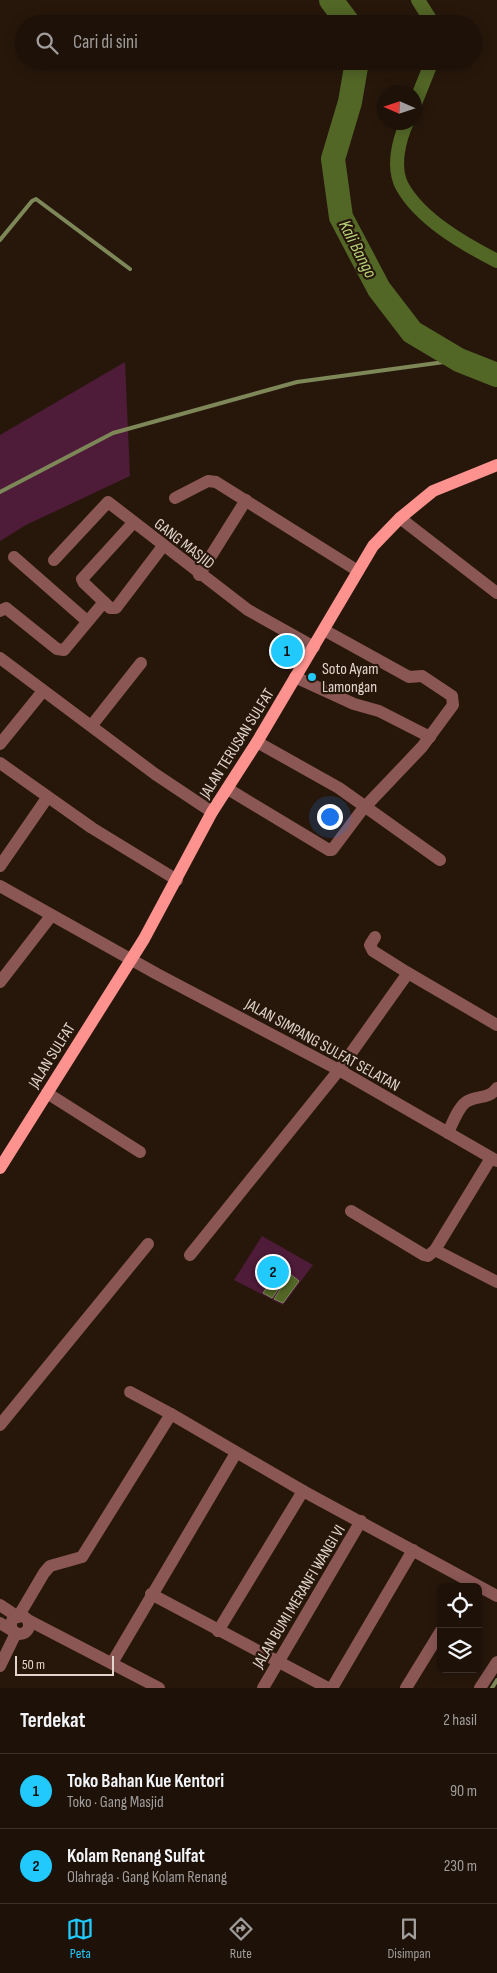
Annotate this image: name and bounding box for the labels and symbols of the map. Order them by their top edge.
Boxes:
north arrow [377,85,422,130]
water label: Kali Bango [334,217,381,282]
street label: GANG MASJID [150,515,218,574]
pin: 1 [271,632,303,670]
place label: Soto Ayam Lamongan [322,660,378,697]
marker: Soto Ayam Lamongan [306,671,318,683]
street label: JALAN TERUSAN SULFAT [195,685,279,803]
your location [317,804,343,830]
street label: JALAN SIMPANG SULFAT SELATAN [241,994,403,1096]
street label: JALAN SULFAT [24,1019,80,1093]
pin: 2 [257,1253,289,1291]
street label: JALAN BUMI MERANFI WANGI VI [248,1522,350,1673]
scale bar [15,1653,114,1676]

